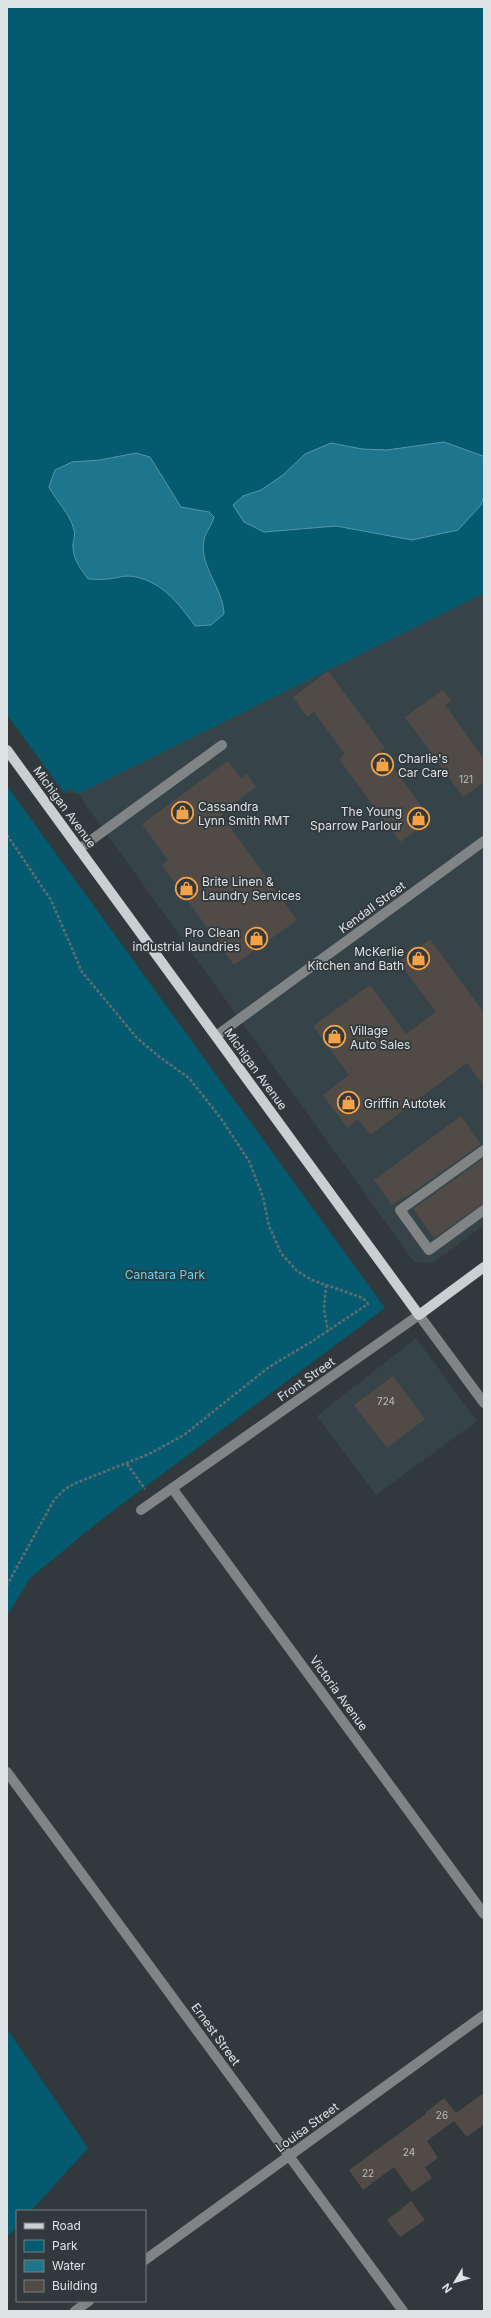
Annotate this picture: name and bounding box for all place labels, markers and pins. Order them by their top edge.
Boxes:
place label: Charlie's Car Care [398,751,448,780]
shop icon: Charlie's Car Care [369,752,395,778]
place label: Cassandra Lynn Smith RMT [198,799,290,828]
shop icon: Cassandra Lynn Smith RMT [169,800,195,826]
place label: The Young Sparrow Parlour [310,804,402,833]
shop icon: The Young Sparrow Parlour [405,805,431,831]
place label: Brite Linen & Laundry Services [202,874,301,903]
shop icon: Brite Linen & Laundry Services [173,875,199,901]
place label: Pro Clean industrial laundries [133,925,240,954]
shop icon: Pro Clean industrial laundries [243,926,269,952]
place label: McKerlie Kitchen and Bath [307,944,404,973]
shop icon: McKerlie Kitchen and Bath [406,945,432,971]
place label: Village Auto Sales [350,1023,410,1052]
shop icon: Village Auto Sales [322,1024,348,1050]
shop icon: Griffin Autotek [335,1090,361,1116]
place label: Griffin Autotek [364,1096,447,1111]

